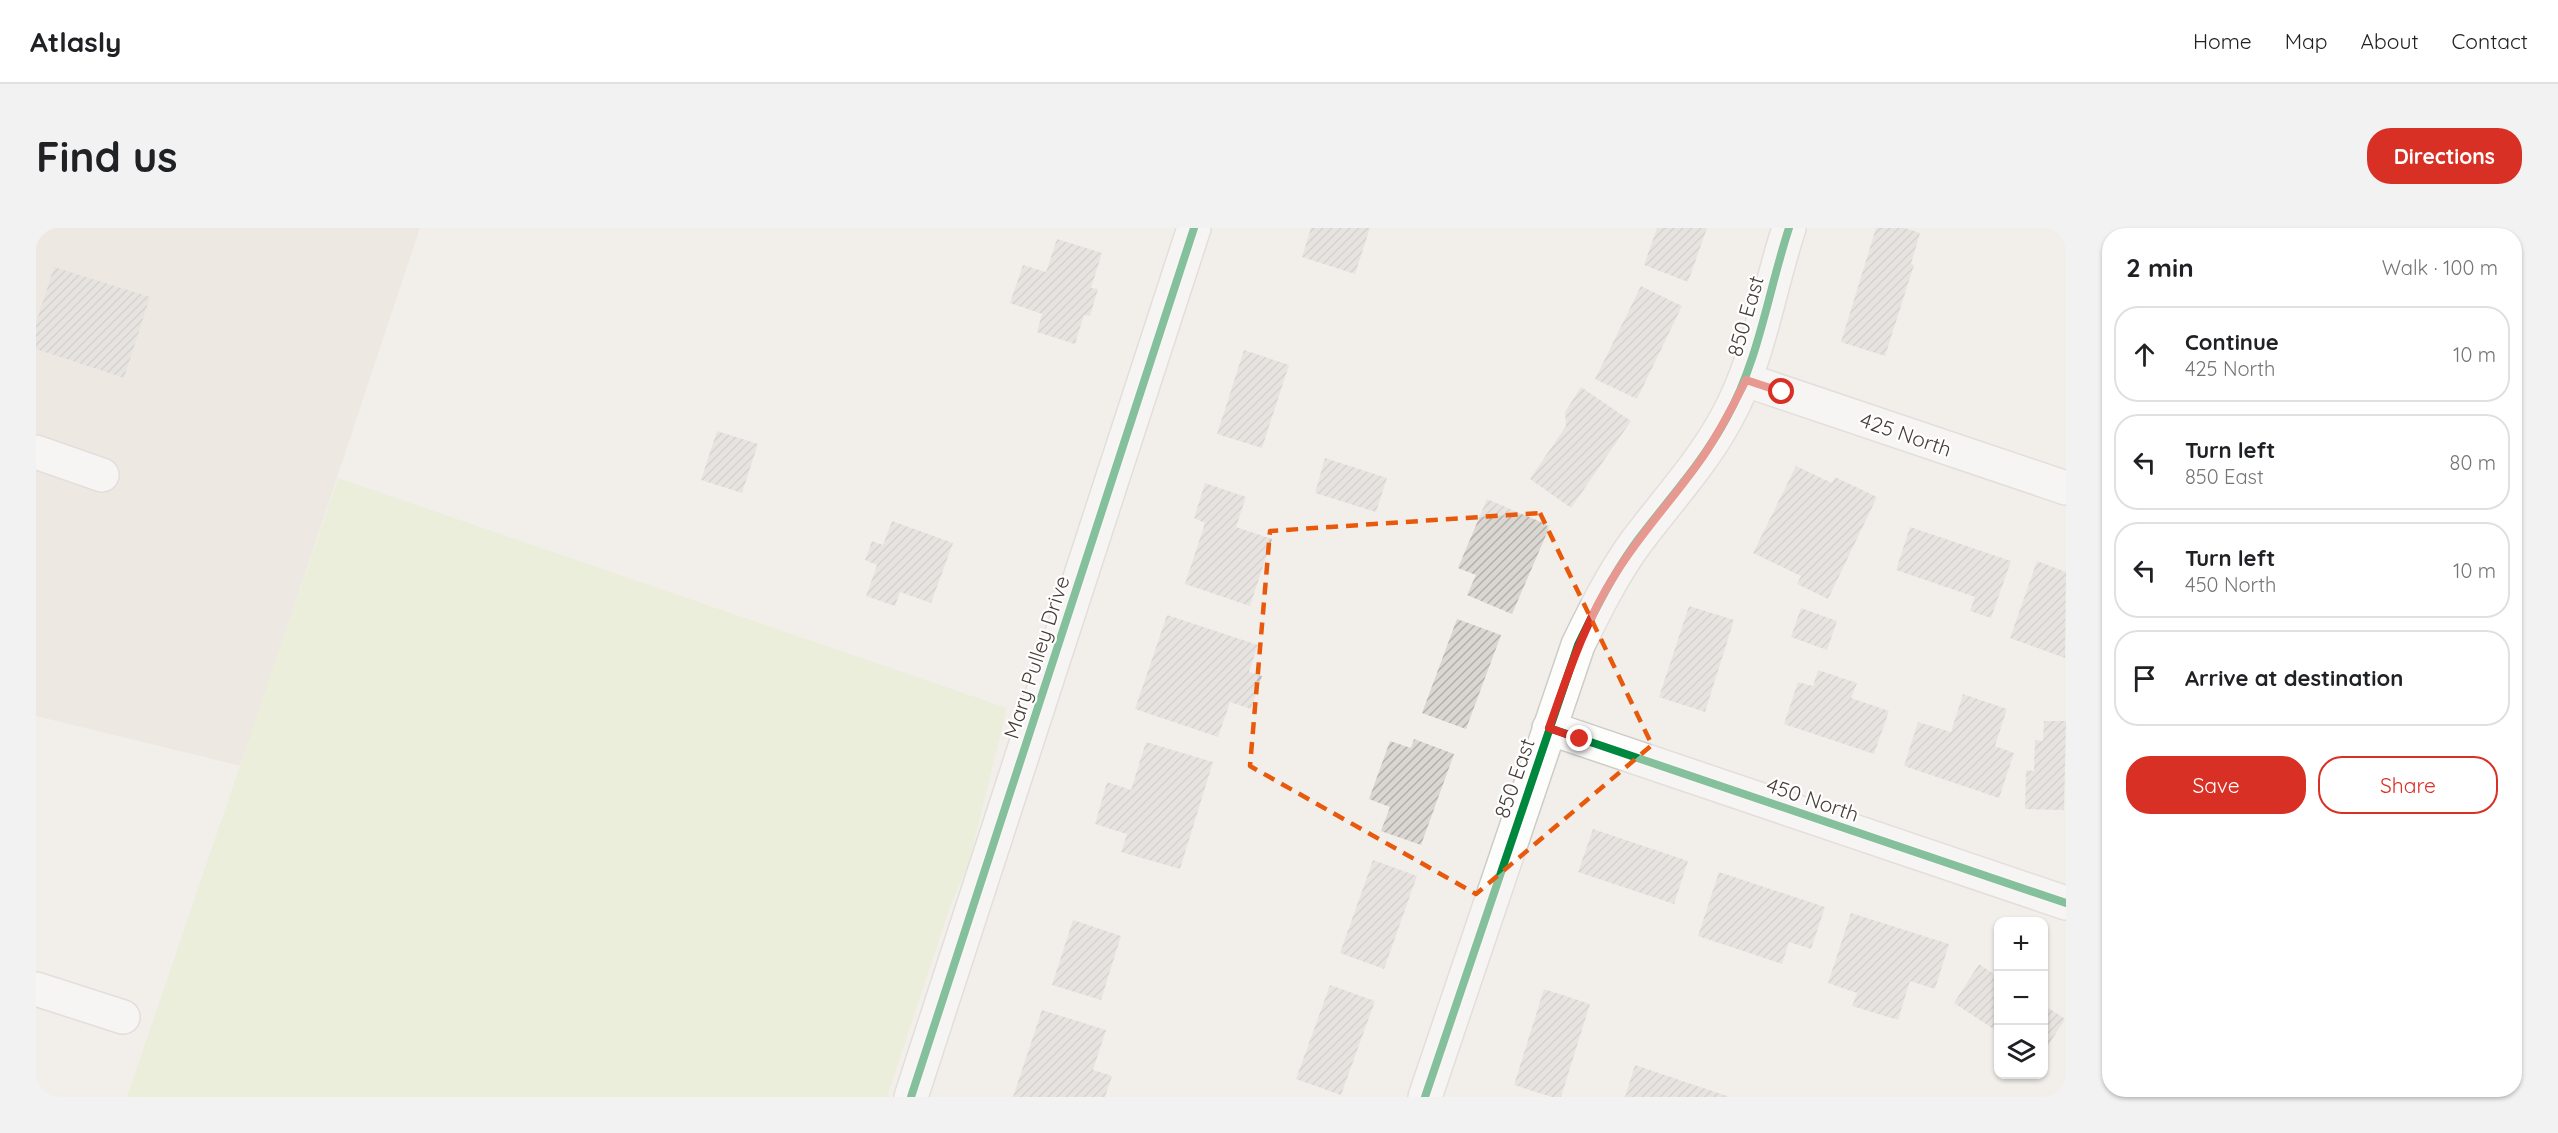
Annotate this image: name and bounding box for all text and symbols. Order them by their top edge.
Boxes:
text: Atlasly [30,24,121,59]
text: Home [2193,28,2252,54]
text: Map [2285,28,2328,54]
text: About [2361,28,2419,54]
text: Contact [2452,28,2528,54]
button: Directions [2367,128,2522,184]
text: Find us [36,130,178,183]
text: 2 min [2126,251,2194,284]
text: Walk · 100 m [2382,255,2498,280]
street label: 850 East [1721,273,1769,359]
text: Continue [2185,328,2279,356]
icon: ahead [2128,338,2161,371]
text: 10 m [2453,342,2496,367]
text: 425 North [2185,356,2275,381]
route start [1768,378,1794,404]
street label: 425 North [1857,406,1955,462]
text: Turn left [2185,436,2275,464]
icon: left [2128,446,2161,479]
text: 80 m [2450,450,2496,475]
text: 850 East [2185,464,2264,489]
text: Turn left [2185,544,2275,572]
icon: left [2128,554,2161,587]
text: 10 m [2453,558,2496,583]
street label: Mary Pulley Drive [997,572,1075,742]
text: 450 North [2185,572,2276,597]
icon: arrive [2128,662,2161,695]
text: Arrive at destination [2185,664,2403,692]
route end [1566,725,1592,751]
street label: 850 East [1488,735,1540,821]
button: Save [2126,756,2306,814]
button: Share [2318,756,2498,814]
street label: 450 North [1763,771,1863,827]
map controls [1994,917,2048,1079]
button: + [1994,917,2048,971]
button: − [1994,971,2048,1025]
button: layers [1994,1025,2048,1079]

